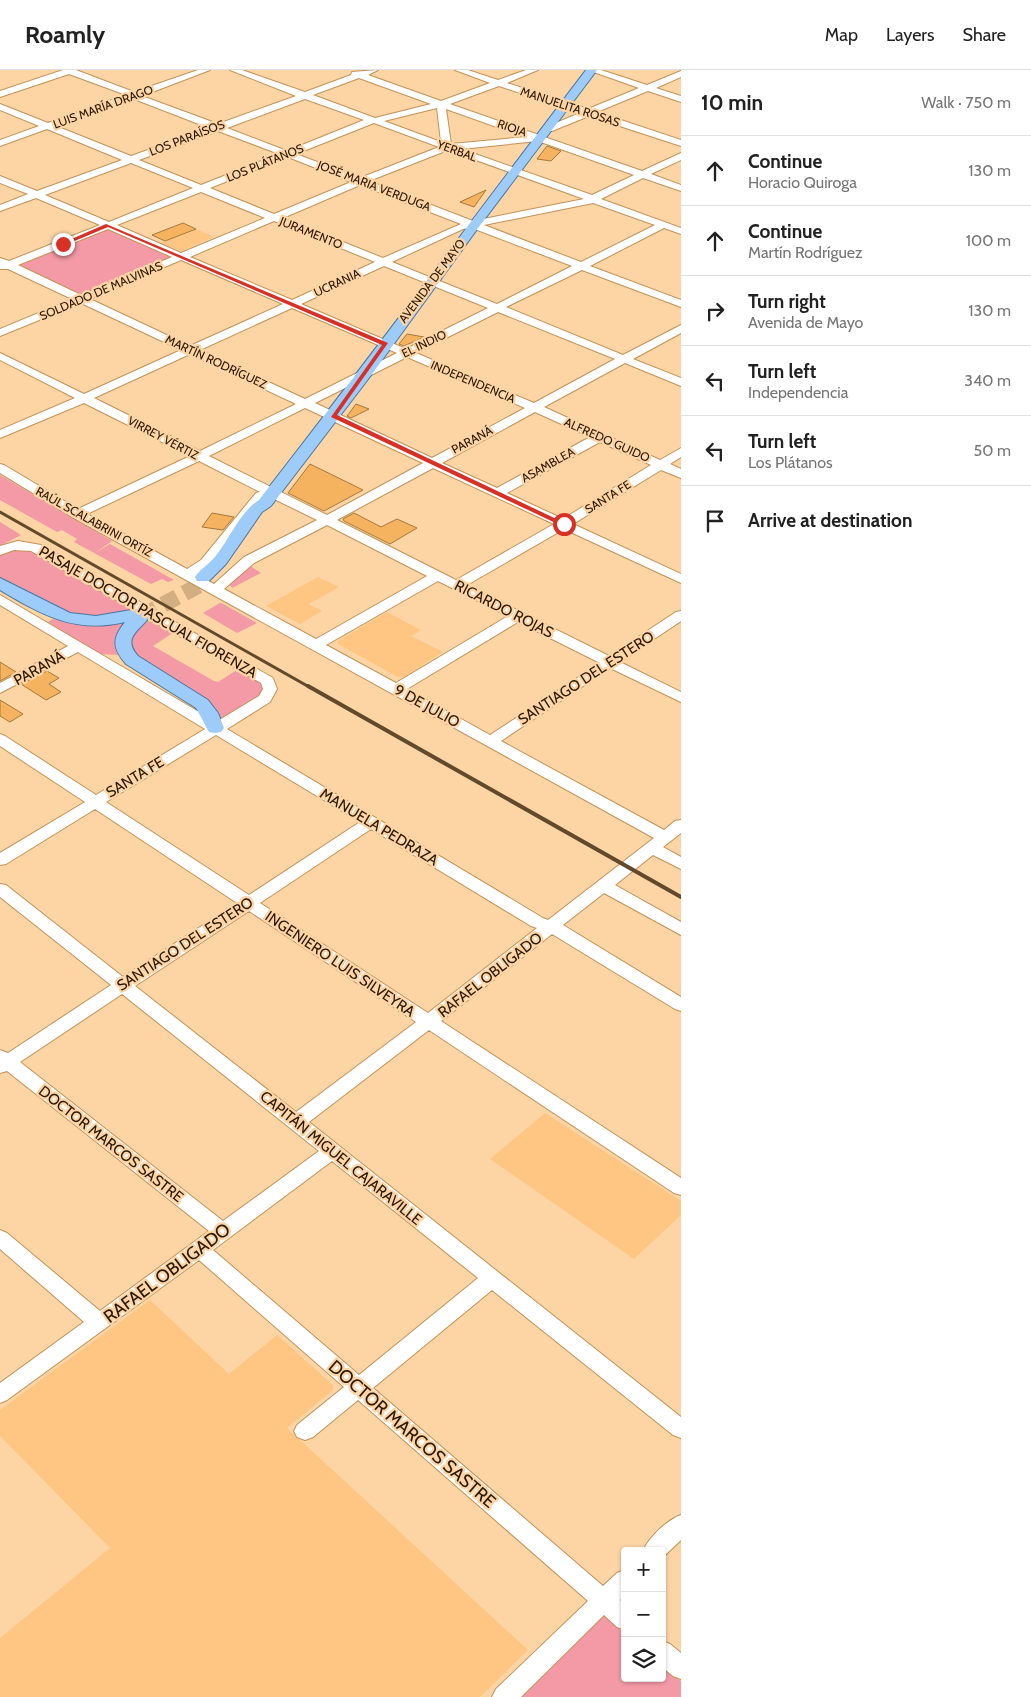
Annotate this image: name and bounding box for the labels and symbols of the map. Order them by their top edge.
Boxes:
street label: LUIS MARÍA DRAGO [51,81,155,132]
street label: MANUELITA ROSAS [519,83,622,130]
street label: LOS PARAÍSOS [147,116,227,159]
street label: RIOJA [496,116,529,140]
street label: YERBAL [434,136,479,165]
street label: LOS PLÁTANOS [224,140,306,185]
street label: JOSÉ MARIA VERDUGA [314,157,434,214]
street label: JURAMENTO [277,213,345,252]
route end [52,233,75,256]
street label: AVENIDA DE MAYO [395,236,468,326]
street label: SOLDADO DE MALVINAS [37,258,165,323]
street label: UCRANIA [311,265,363,300]
street label: EL INDIO [399,326,449,361]
street label: MARTÍN RODRÍGUEZ [163,331,270,392]
street label: INDEPENDENCIA [429,357,518,406]
street label: VIRREY VÉRTIZ [125,413,202,463]
street label: ALFREDO GUIDO [562,414,652,465]
street label: PARANÁ [449,422,495,457]
street label: ASAMBLEA [518,443,578,485]
street label: SANTA FE [582,476,634,517]
street label: RAÚL SCALABRINI ORTÍZ [33,483,156,560]
route start [553,513,576,536]
street label: PASAJE DOCTOR PASCUAL FIORENZA [36,542,261,682]
street label: RICARDO ROJAS [452,576,557,642]
street label: SANTIAGO DEL ESTERO [515,627,657,729]
street label: PARANÁ [10,645,68,689]
street label: 9 DE JULIO [391,681,463,731]
street label: SANTA FE [103,753,167,801]
street label: MANUELA PEDRAZA [317,785,442,870]
street label: SANTIAGO DEL ESTERO [114,893,256,995]
street label: INGENIERO LUIS SILVEYRA [262,907,419,1021]
street label: RAFAEL OBLIGADO [434,929,546,1021]
street label: DOCTOR MARCOS SASTRE [35,1082,187,1206]
street label: CAPITÁN MIGUEL CAJARAVILLE [257,1086,426,1229]
street label: RAFAEL OBLIGADO [99,1218,235,1328]
street label: DOCTOR MARCOS SASTRE [324,1355,500,1513]

